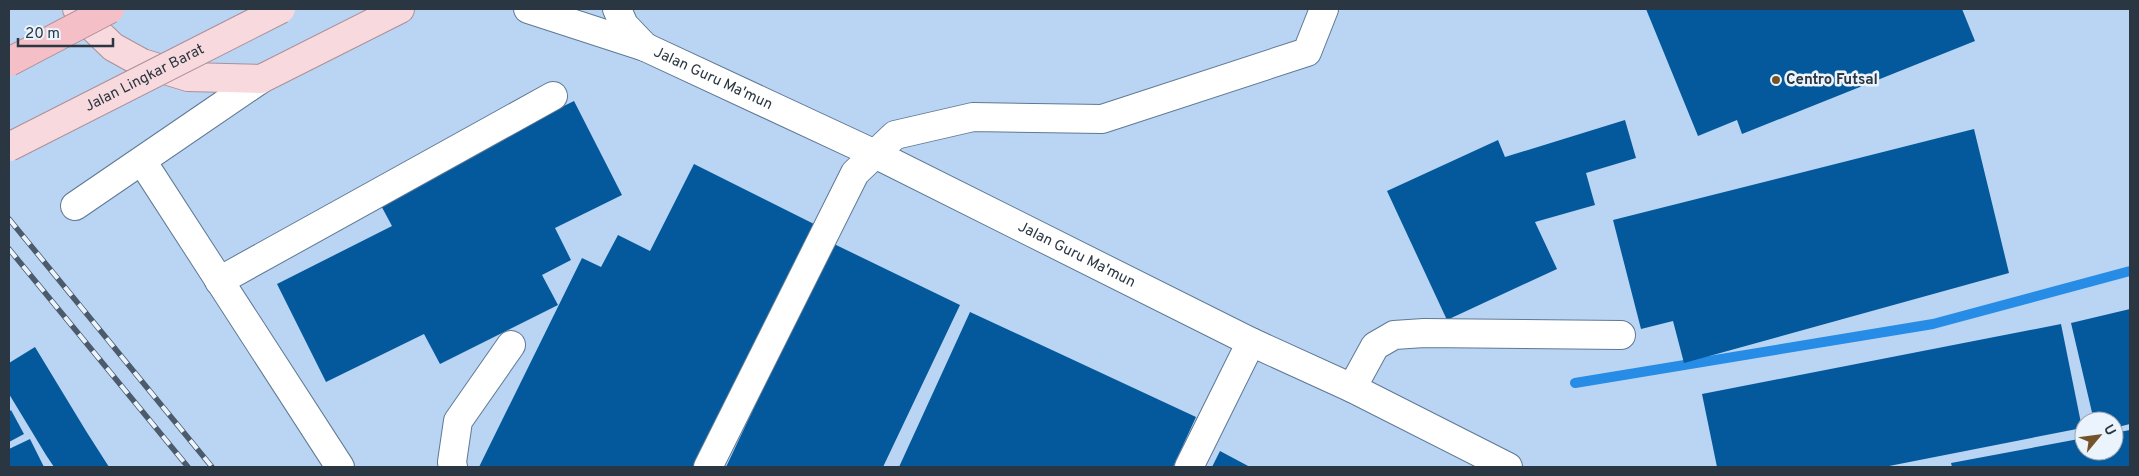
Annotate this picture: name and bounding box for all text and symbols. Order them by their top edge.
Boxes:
scale bar [18,15,112,47]
text: 20 m [25,25,60,44]
street label: Jalan Lingkar Barat [82,40,207,116]
street label: Jalan Guru Ma'mun [650,43,776,114]
place label: Centro Futsal [1786,71,1878,90]
marker: Centro Futsal [1770,74,1782,86]
street label: Jalan Guru Ma'mun [1015,217,1139,292]
north arrow [2074,411,2124,461]
text: U [2099,422,2119,439]

